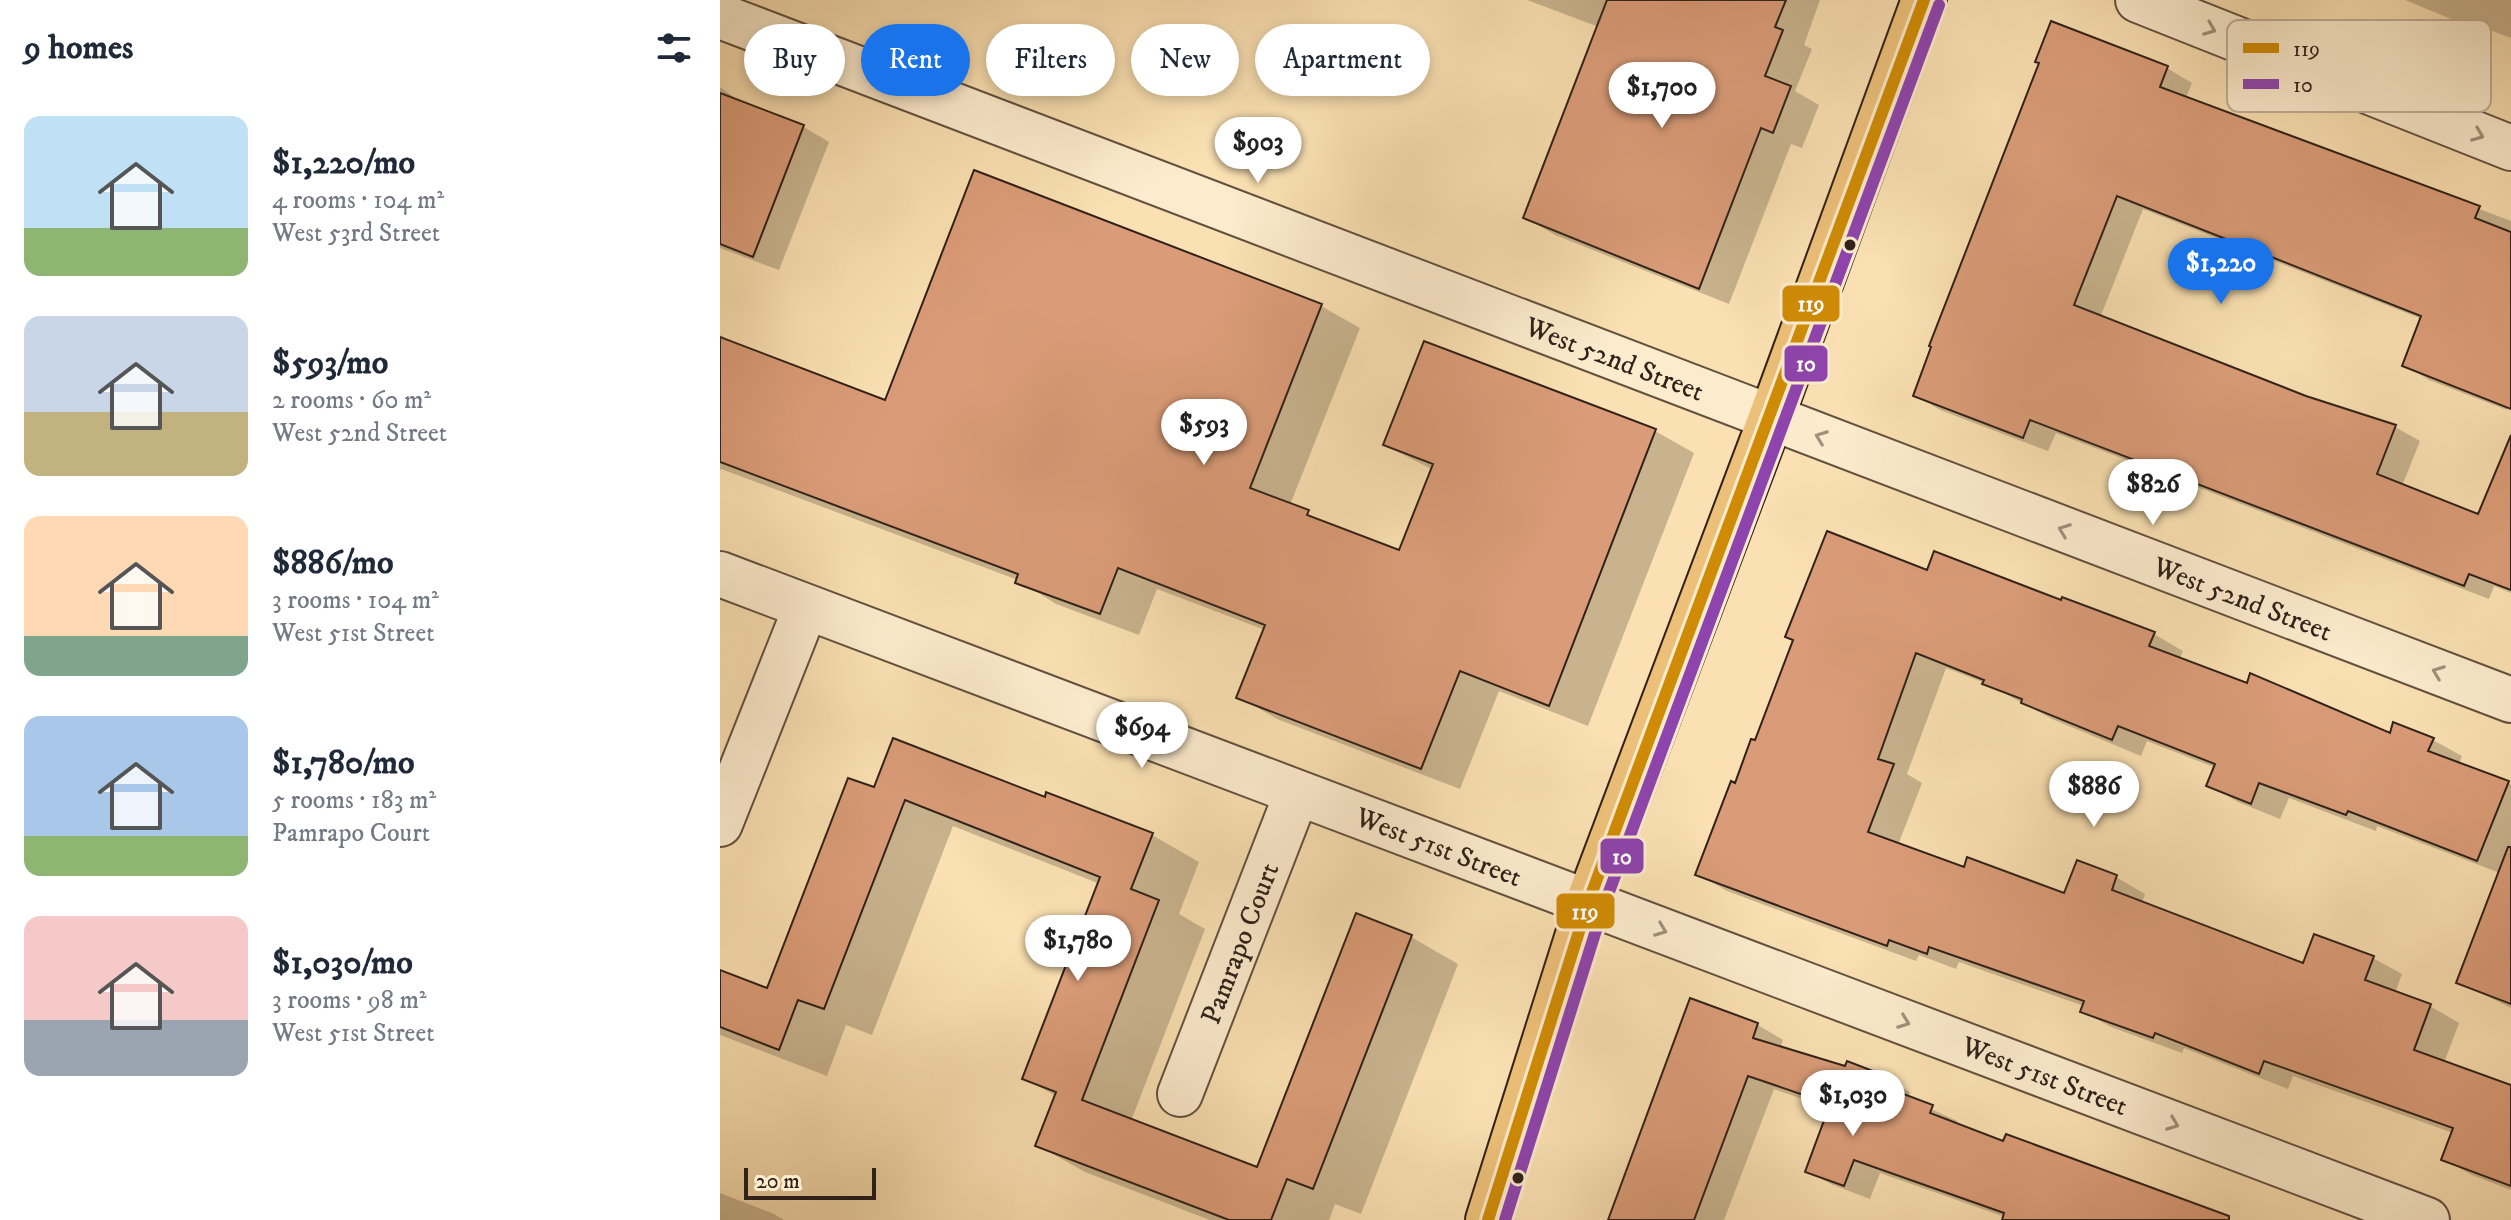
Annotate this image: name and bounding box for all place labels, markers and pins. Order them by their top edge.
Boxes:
pin: $1,700 [1597,62,1727,130]
pin: $903 [1211,117,1305,185]
unlabelled marker [1842,237,1858,253]
pin: $1,220 [2156,238,2286,306]
pin: $593 [1157,399,1251,467]
pin: $826 [2106,459,2200,527]
pin: $694 [1095,702,1189,770]
pin: $886 [2047,761,2141,829]
pin: $1,780 [1013,915,1143,983]
pin: $1,030 [1788,1070,1918,1138]
unlabelled marker [1510,1170,1526,1186]

